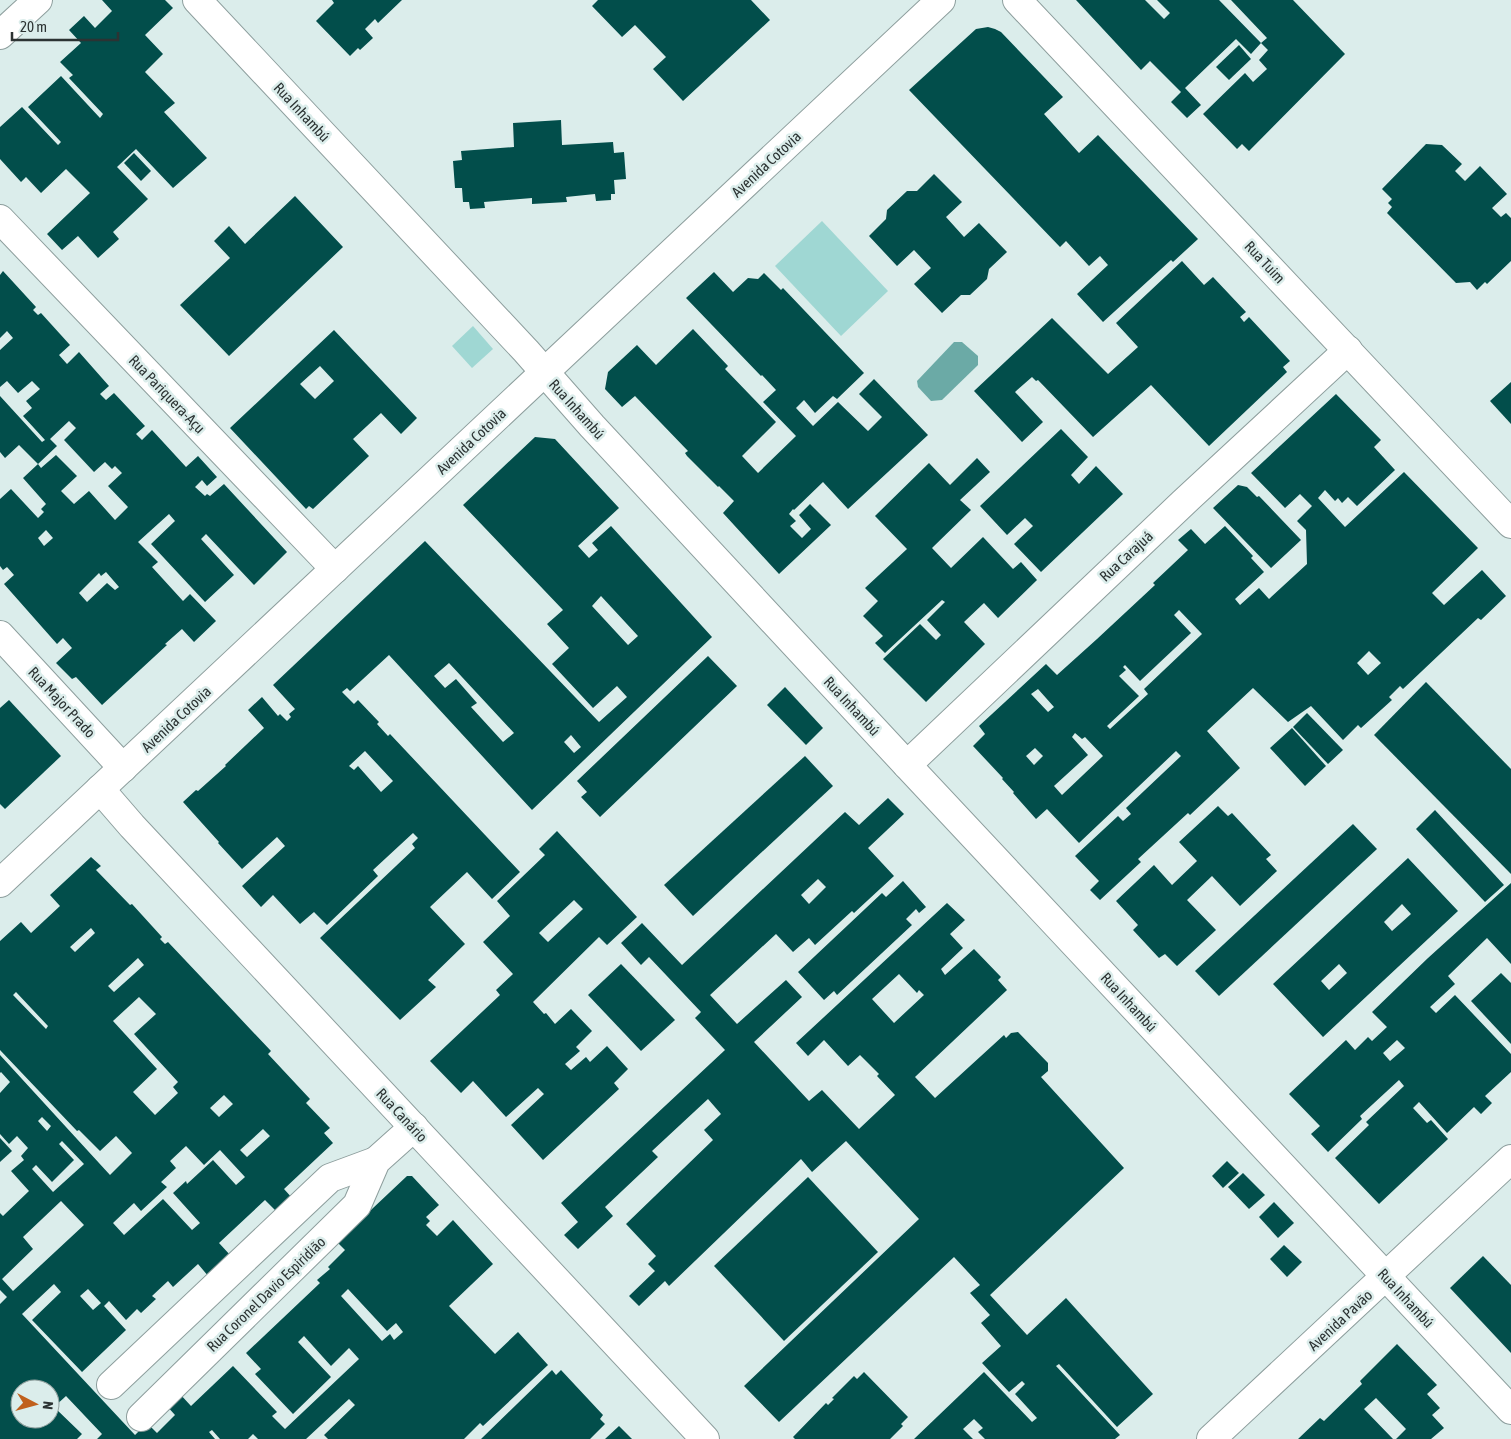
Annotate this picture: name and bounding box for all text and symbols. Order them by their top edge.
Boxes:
scale bar [12,10,119,42]
text: 20 m [20,18,47,35]
street label: Rua Inhambú [270,79,334,145]
street label: Avenida Cotovia [728,128,804,200]
street label: Rua Tuim [1241,238,1289,286]
street label: Rua Pariquera-Açu [126,351,208,437]
street label: Rua Inhambú [546,376,608,442]
street label: Avenida Cotovia [433,405,509,477]
street label: Rua Carajuá [1096,527,1156,585]
street label: Rua Major Prado [25,663,99,741]
street label: Rua Inhambú [820,673,884,739]
street label: Avenida Cotovia [138,683,214,755]
street label: Rua Inhambú [1097,969,1161,1035]
street label: Rua Canário [373,1085,431,1145]
street label: Rua Coronel Davio Espiridião [203,1233,329,1355]
street label: Rua Inhambú [1374,1265,1438,1331]
street label: Avenida Pavão [1305,1286,1375,1354]
north arrow [10,1379,60,1429]
text: N [40,1400,56,1410]

